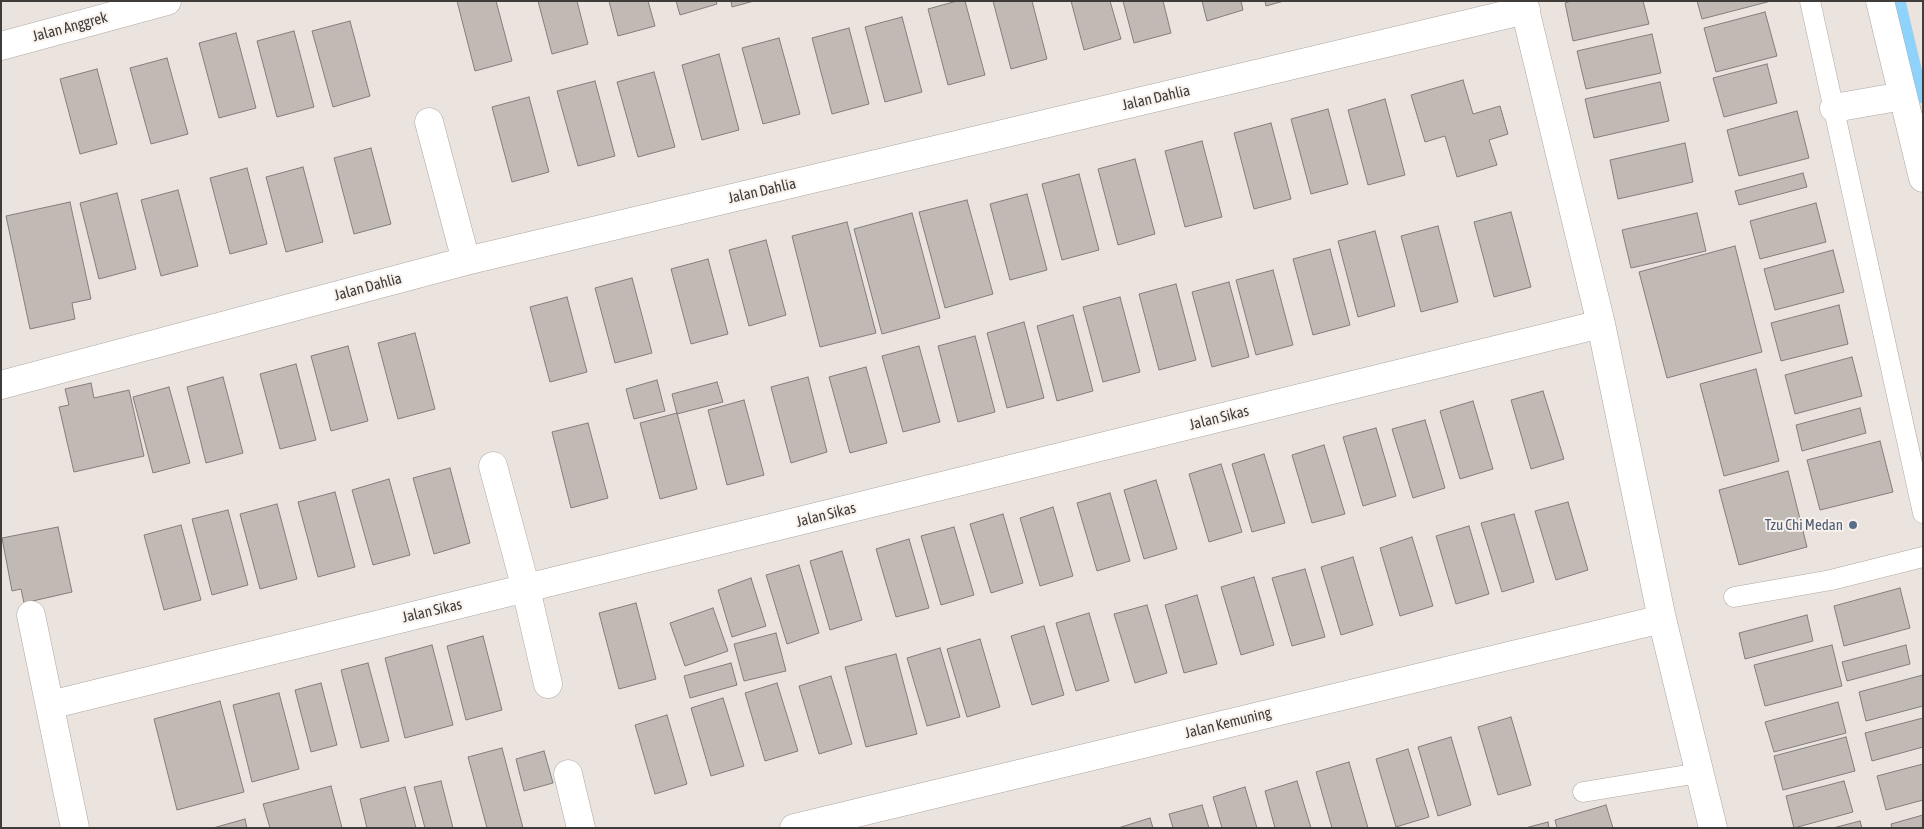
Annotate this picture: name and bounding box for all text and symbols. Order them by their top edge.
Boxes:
street label: Jalan Anggrek [30,8,110,46]
street label: Jalan Dahlia [1120,81,1192,115]
street label: Jalan Dahlia [726,174,798,208]
street label: Jalan Dahlia [332,269,404,305]
street label: Jalan Sikas [1187,402,1251,434]
street label: Jalan Sikas [794,499,858,531]
place label: Tzu Chi Medan [1765,516,1843,534]
marker: Tzu Chi Medan [1847,519,1859,531]
street label: Jalan Sikas [400,595,464,627]
street label: Jalan Kemuning [1183,704,1273,742]

